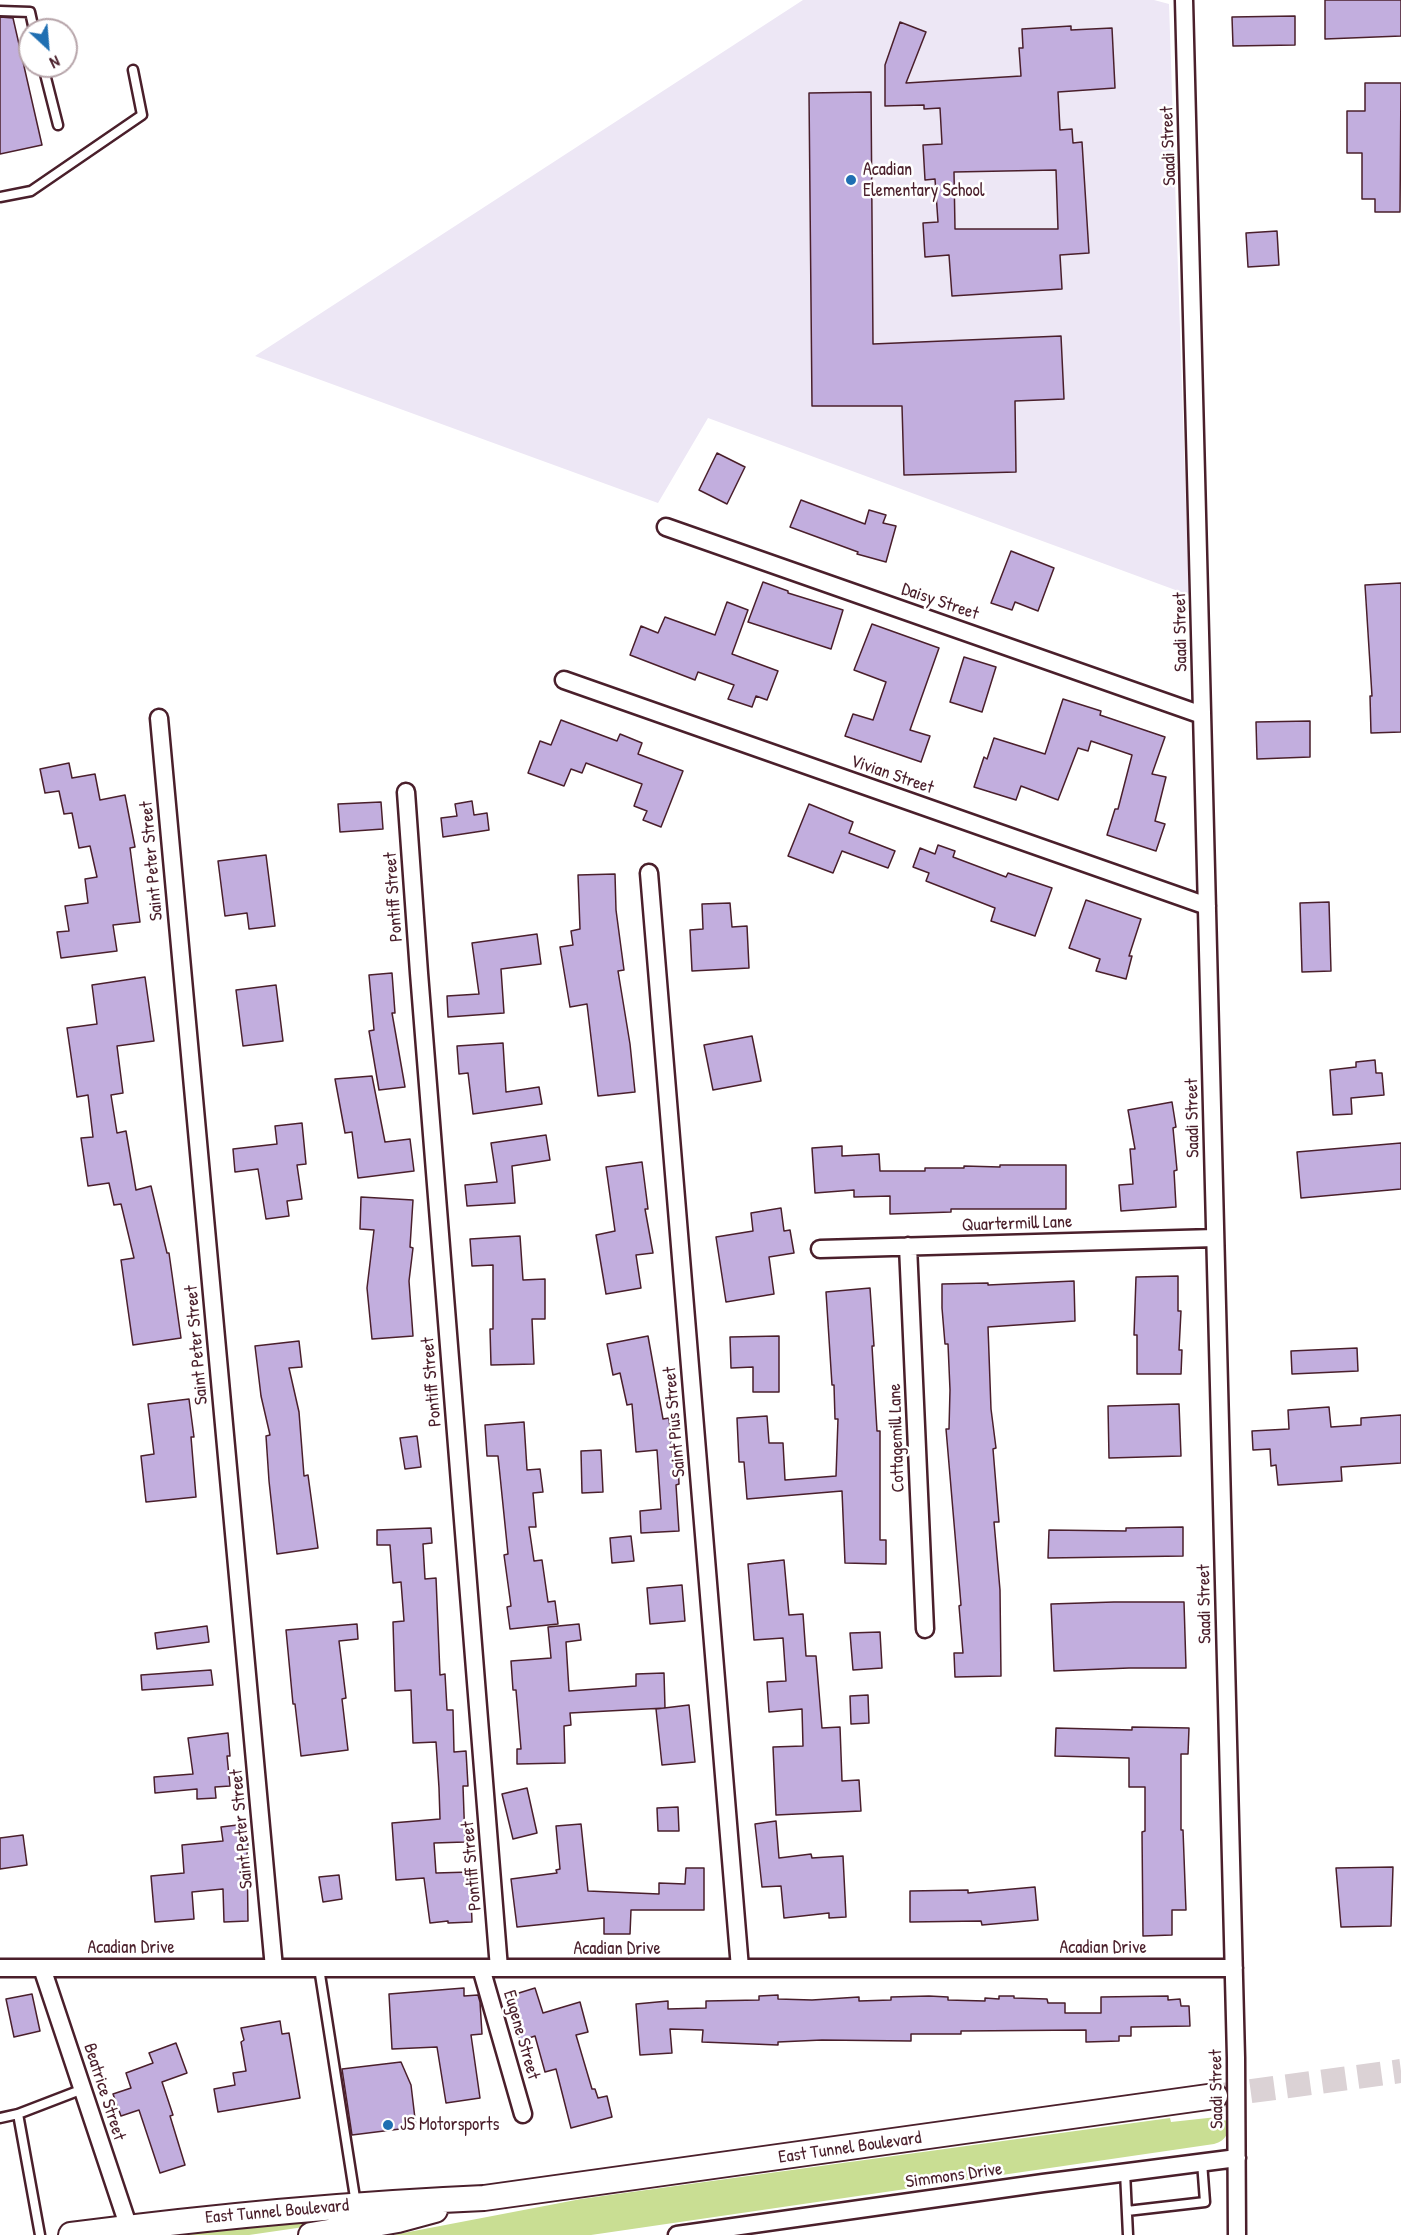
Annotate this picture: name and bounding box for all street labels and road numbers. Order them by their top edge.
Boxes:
street label: Saadi Street [1157,106,1181,186]
street label: Daisy Street [899,579,981,625]
street label: Saadi Street [1170,592,1192,672]
street label: Vivian Street [848,751,936,799]
street label: Saint Peter Street [136,800,168,922]
street label: Pontiff Street [380,851,408,943]
street label: Saadi Street [1182,1078,1204,1158]
street label: Quartermill Lane [961,1211,1073,1237]
street label: Saint Peter Street [181,1284,213,1406]
street label: Pontiff Street [417,1336,447,1428]
street label: Saint Pius Street [659,1366,691,1478]
street label: Cottagemill Lane [884,1383,910,1493]
street label: Saadi Street [1194,1564,1216,1644]
street label: Saint Peter Street [226,1768,258,1890]
street label: Pontiff Street [457,1820,487,1912]
street label: Acadian Drive [87,1937,175,1959]
street label: Acadian Drive [1059,1937,1147,1959]
street label: Acadian Drive [573,1938,661,1960]
street label: Eugene Street [498,1988,544,2082]
street label: Beatrice Street [78,2041,130,2143]
street label: Saadi Street [1206,2049,1228,2129]
street label: East Tunnel Boulevard [777,2127,923,2169]
street label: Simmons Drive [904,2159,1004,2193]
street label: East Tunnel Boulevard [204,2195,350,2229]

